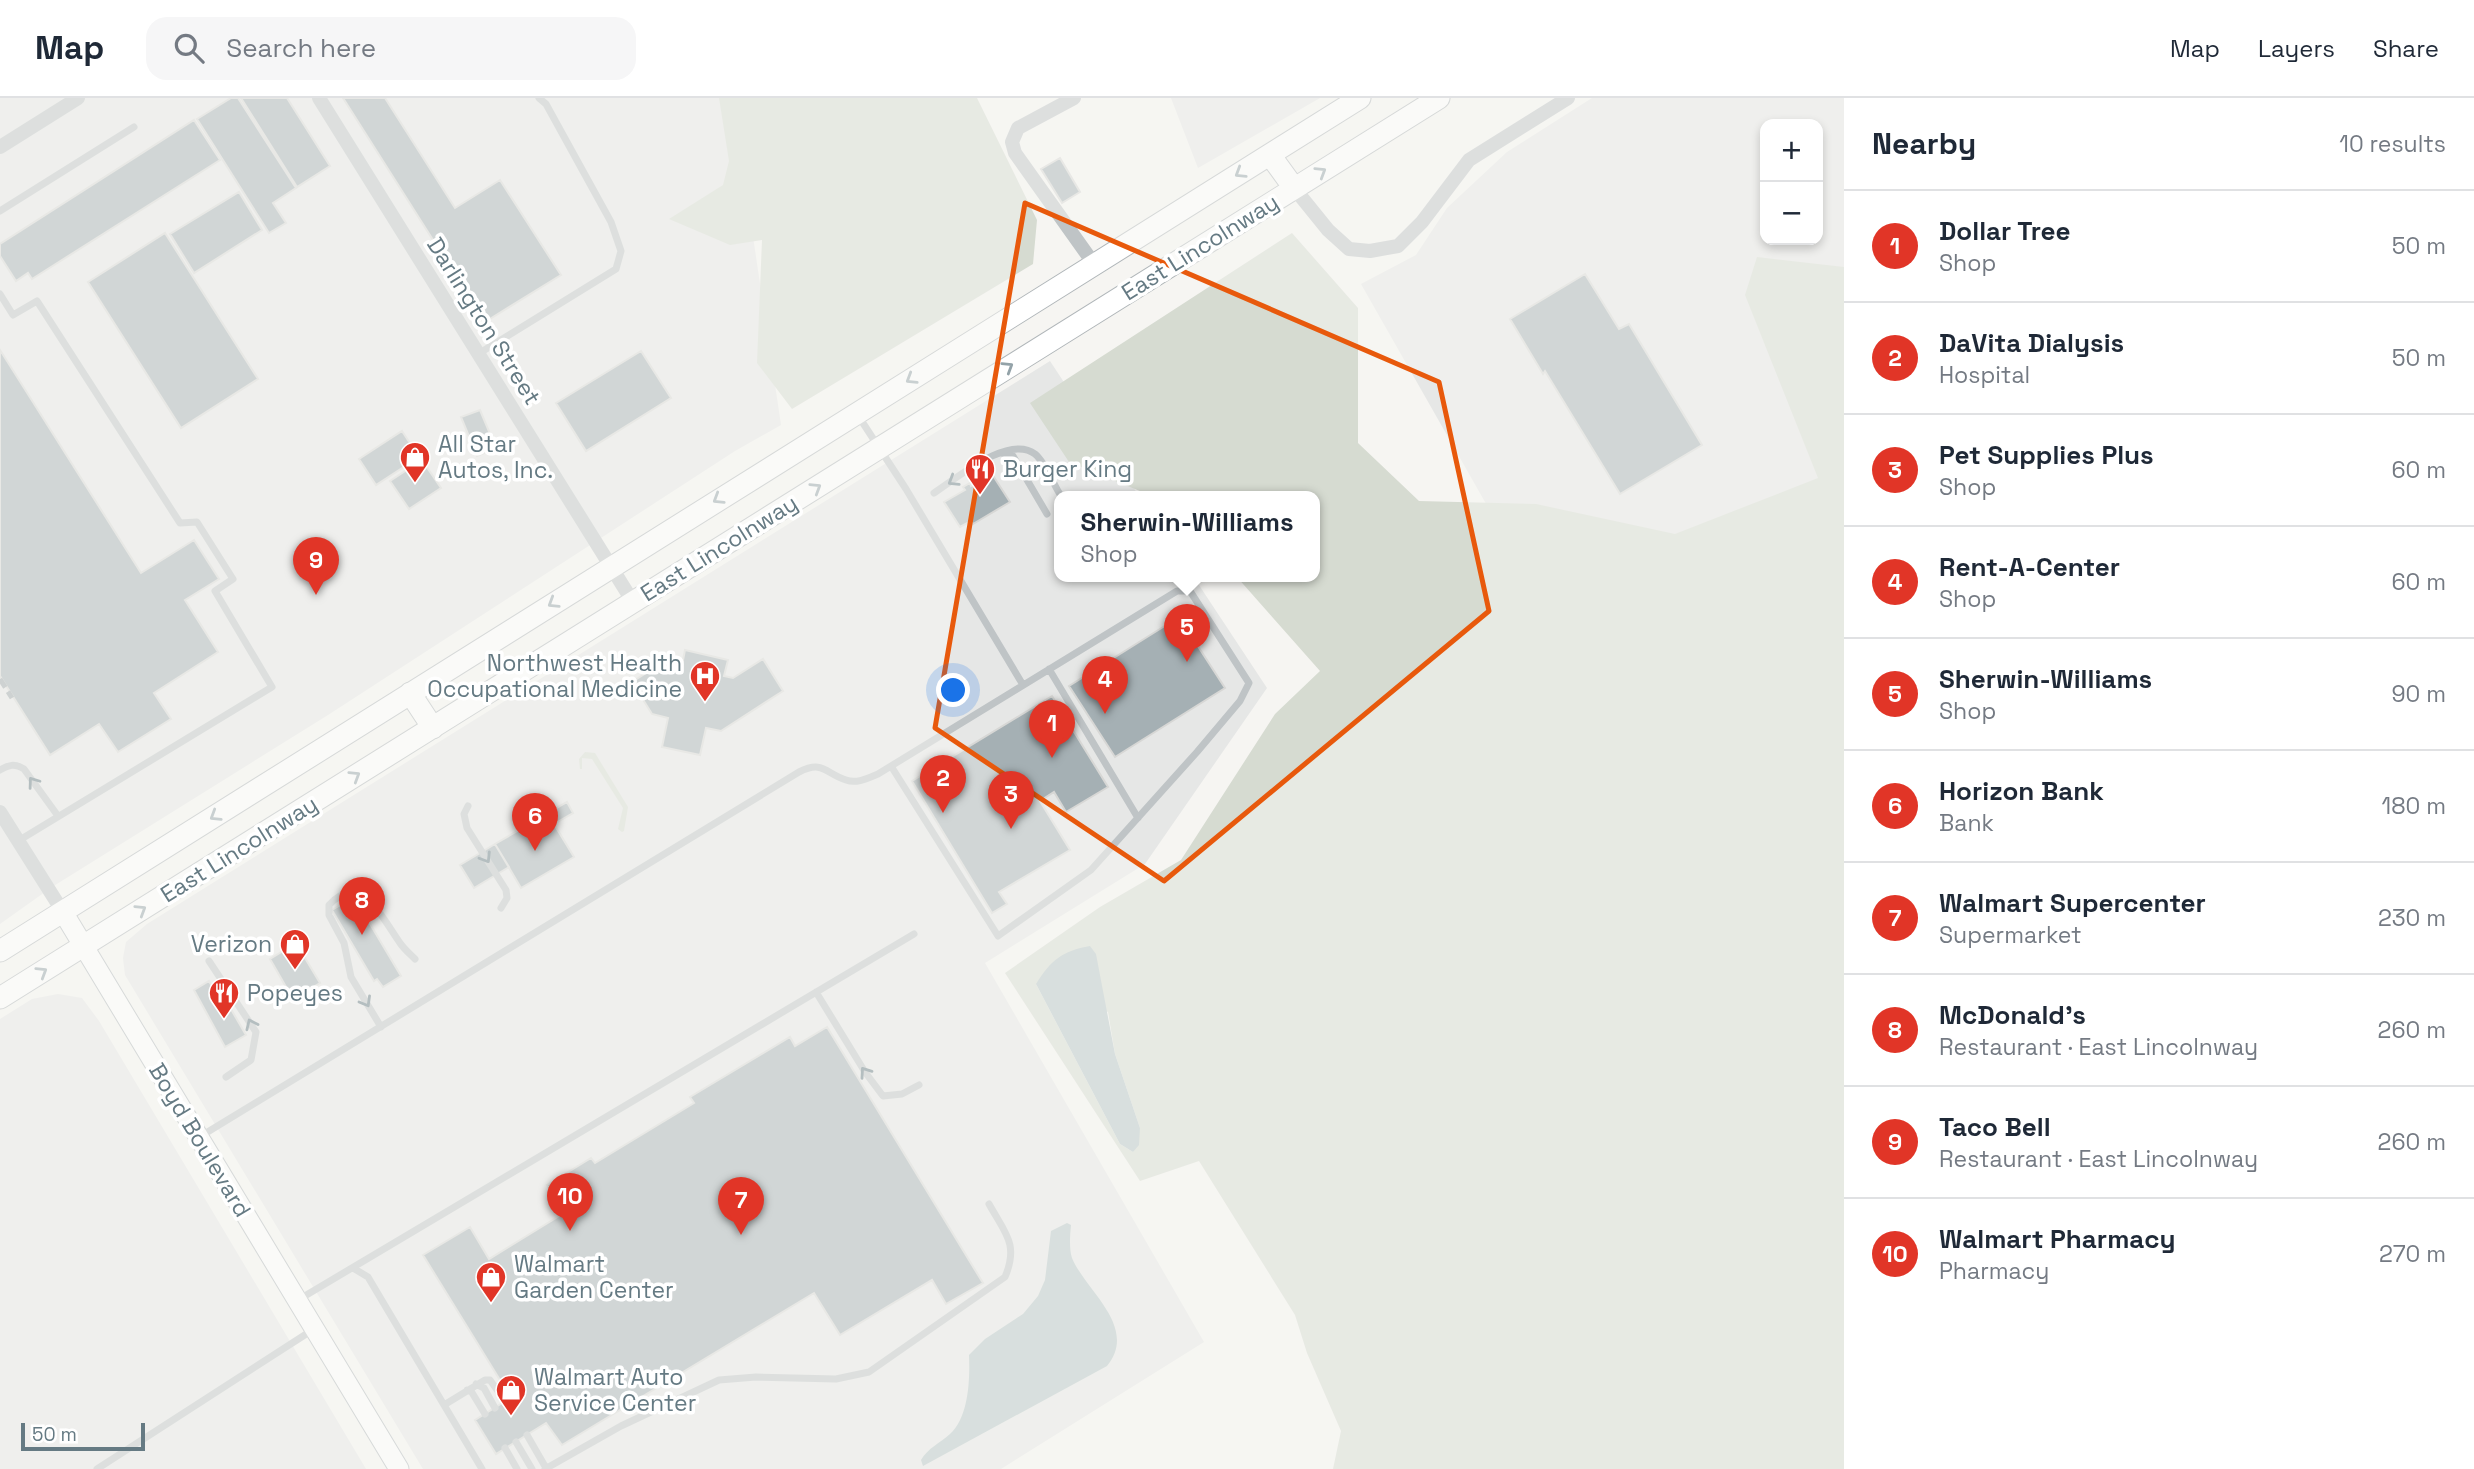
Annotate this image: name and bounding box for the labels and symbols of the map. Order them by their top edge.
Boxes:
one-way arrow [1234,165,1247,178]
one-way arrow [1313,167,1326,180]
street label: East Lincolnway [1116,187,1284,307]
street label: Darlington Street [420,232,548,410]
one-way arrow [1001,362,1014,375]
one-way arrow [906,370,919,383]
place label: All Star Autos, Inc. [438,429,553,485]
shop icon: All Star Autos, Inc. [398,440,432,484]
restaurant icon: Burger King [963,452,997,496]
place label: Burger King [1003,454,1132,484]
one-way arrow [947,473,960,486]
one-way arrow [808,483,821,496]
street label: East Lincolnway [635,488,803,608]
one-way arrow [713,491,726,504]
pin: 9 [293,537,339,595]
one-way arrow [547,594,560,607]
pin: 5 [1164,604,1210,662]
place label: Northwest Health Occupational Medicine [427,648,682,704]
pin: 4 [1082,656,1128,714]
hospital icon: Northwest Health Occupational Medicine [688,659,722,703]
your location [936,673,970,707]
pin: 1 [1029,700,1075,758]
pin: 2 [920,755,966,813]
pin: 3 [988,771,1034,829]
one-way arrow [347,772,360,785]
one-way arrow [29,777,42,790]
street label: East Lincolnway [155,789,323,909]
pin: 6 [512,793,558,851]
one-way arrow [210,808,223,821]
one-way arrow [477,850,490,863]
pin: 8 [339,877,385,935]
one-way arrow [134,906,147,919]
shop icon: Verizon [278,927,312,971]
place label: Verizon [191,929,272,959]
one-way arrow [34,968,47,981]
restaurant icon: Popeyes [207,976,241,1020]
place label: Popeyes [247,978,343,1008]
one-way arrow [358,995,371,1008]
one-way arrow [246,1019,259,1032]
street label: Boyd Boulevard [142,1057,258,1223]
one-way arrow [861,1067,873,1080]
pin: 10 [547,1173,593,1231]
pin: 7 [718,1177,764,1235]
place label: Walmart Garden Center [514,1249,674,1305]
shop icon: Walmart Garden Center [474,1260,508,1304]
place label: Walmart Auto Service Center [534,1362,696,1418]
shop icon: Walmart Auto Service Center [494,1373,528,1417]
scale bar [21,1420,145,1452]

